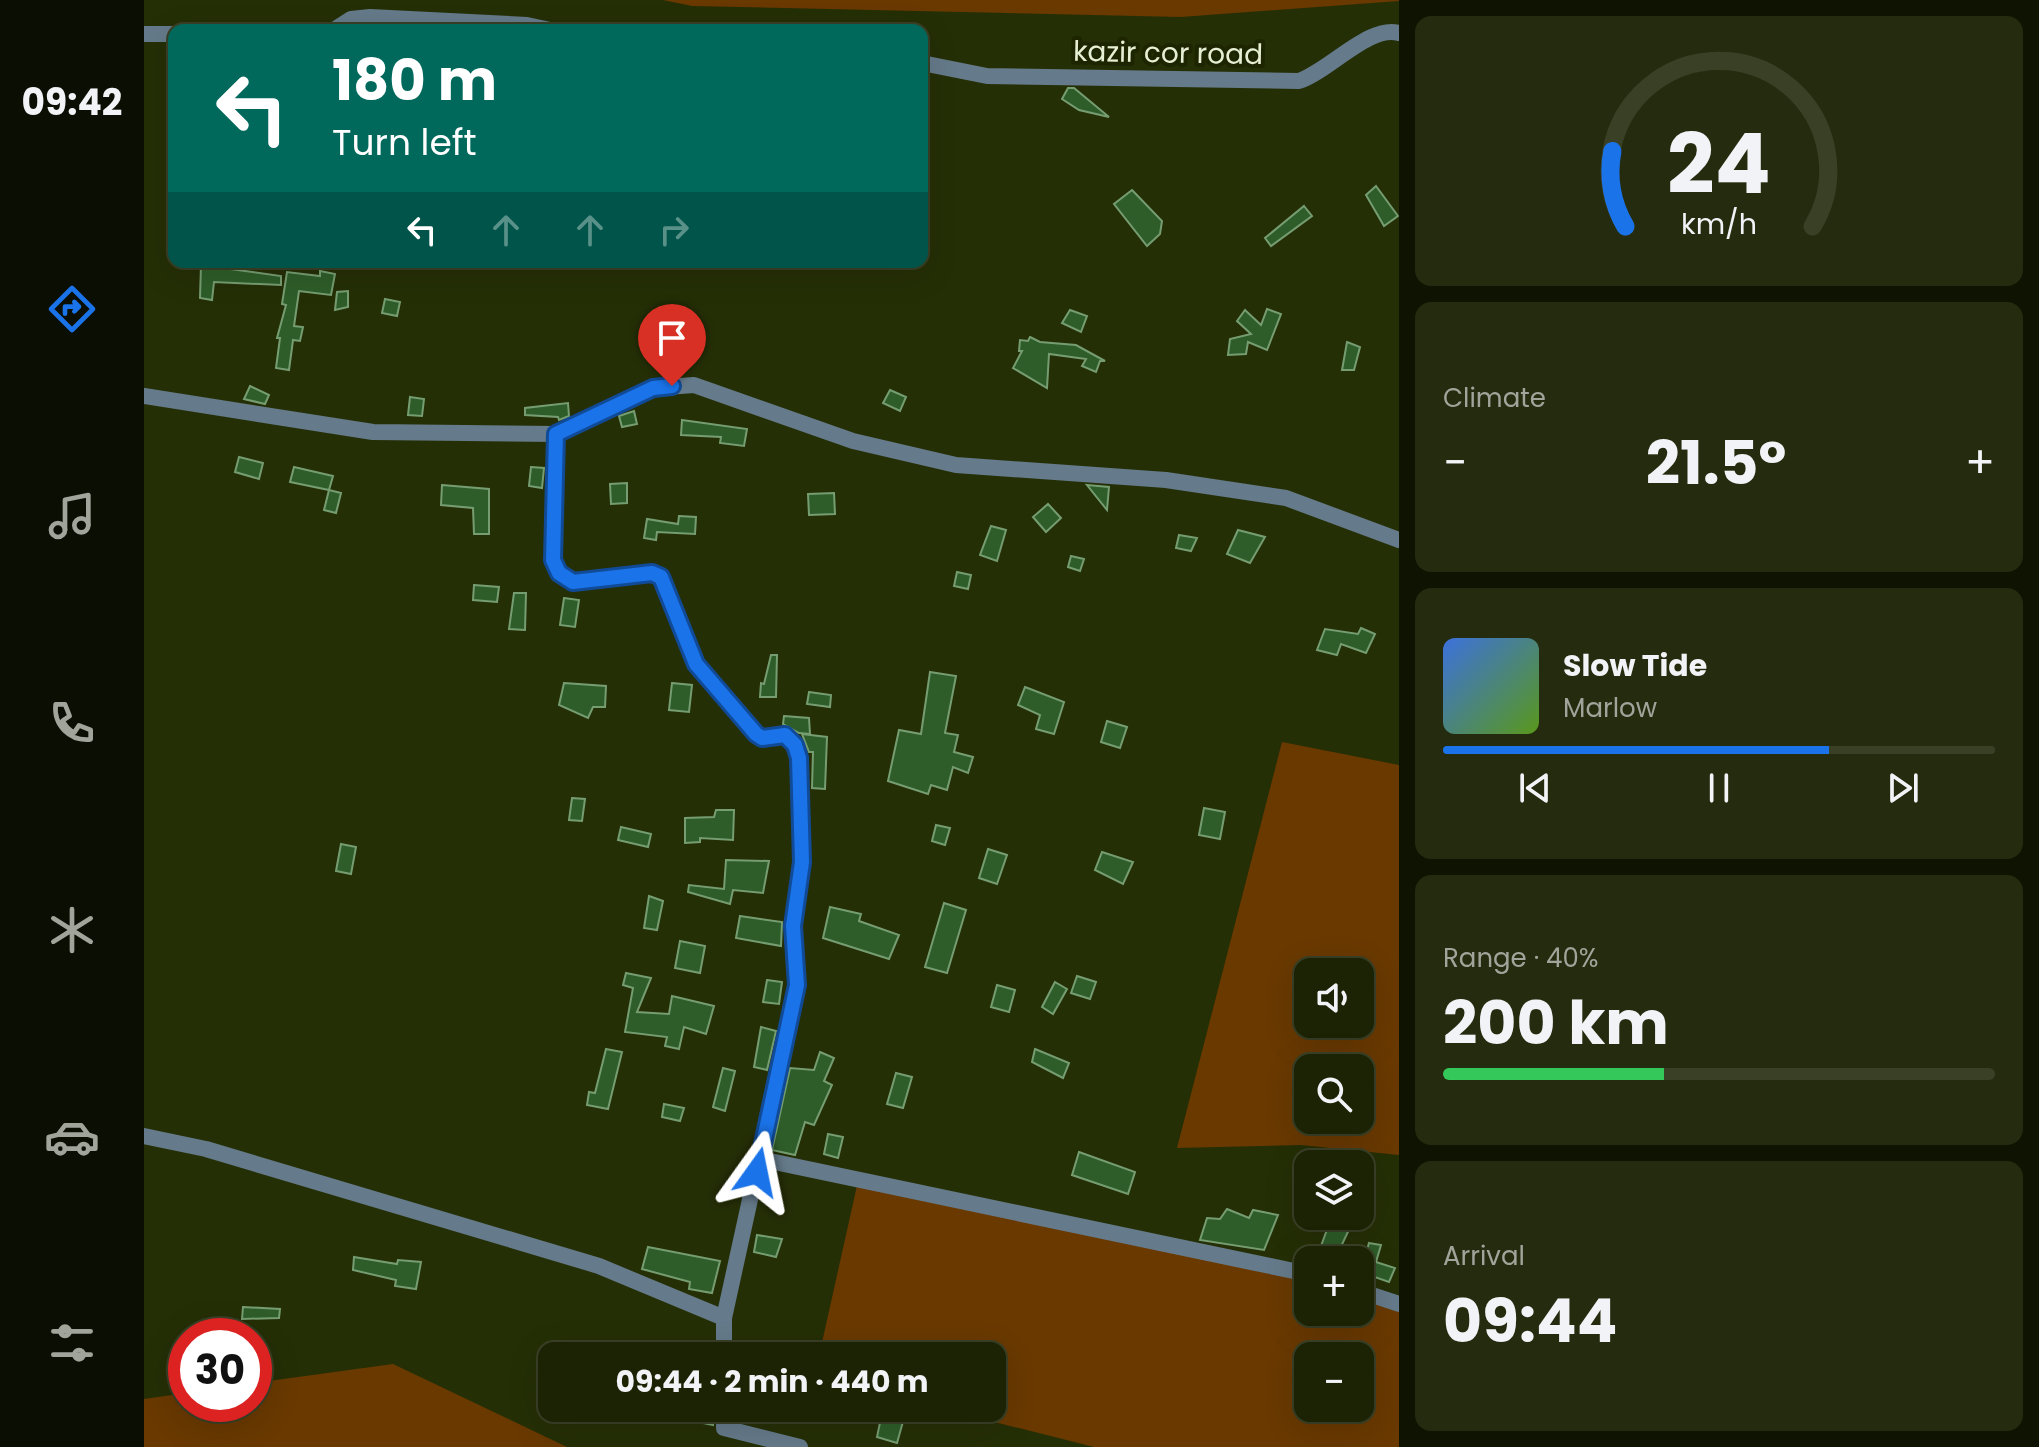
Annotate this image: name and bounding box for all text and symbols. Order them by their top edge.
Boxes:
street label: kazir cor road [1073,32,1263,74]
text: 180 m [332,41,497,120]
icon: left [200,56,304,160]
text: 09:42 [22,77,122,128]
text: 24 [1667,106,1771,222]
text: Turn left [332,117,477,168]
text: km/h [1681,204,1757,244]
icon: left [400,208,444,252]
icon: ahead [484,208,528,252]
icon: ahead [568,208,612,252]
icon: right [652,208,696,252]
icon: directions [44,281,100,337]
pin [638,304,706,386]
icon: arrive [650,316,694,360]
text: Climate [1443,380,1546,416]
text: 21.5° [1646,421,1786,505]
text: − [1443,432,1467,493]
text: + [1965,432,1995,493]
icon: music [44,488,100,544]
text: Slow Tide [1563,644,1707,687]
text: Marlow [1563,690,1657,726]
icon: phone [44,695,100,751]
icon: previous [1513,766,1557,810]
icon: pause [1697,766,1741,810]
icon: next [1881,766,1925,810]
icon: climate [44,902,100,958]
text: Range · 40% [1443,940,1599,976]
map controls [1294,958,1374,1422]
button: sound [1294,958,1374,1038]
text: 200 km [1443,981,1669,1065]
button: search [1294,1054,1374,1134]
icon: car [44,1109,100,1165]
position arrow [715,1130,799,1214]
button: layers [1294,1150,1374,1230]
text: Arrival [1443,1238,1525,1274]
button: + [1294,1246,1374,1326]
text: 09:44 [1443,1279,1617,1363]
icon: filters [44,1315,100,1371]
speed limit sign: 30 [168,1318,272,1422]
button: − [1294,1342,1374,1422]
text: 09:44 · 2 min · 440 m [615,1360,929,1403]

